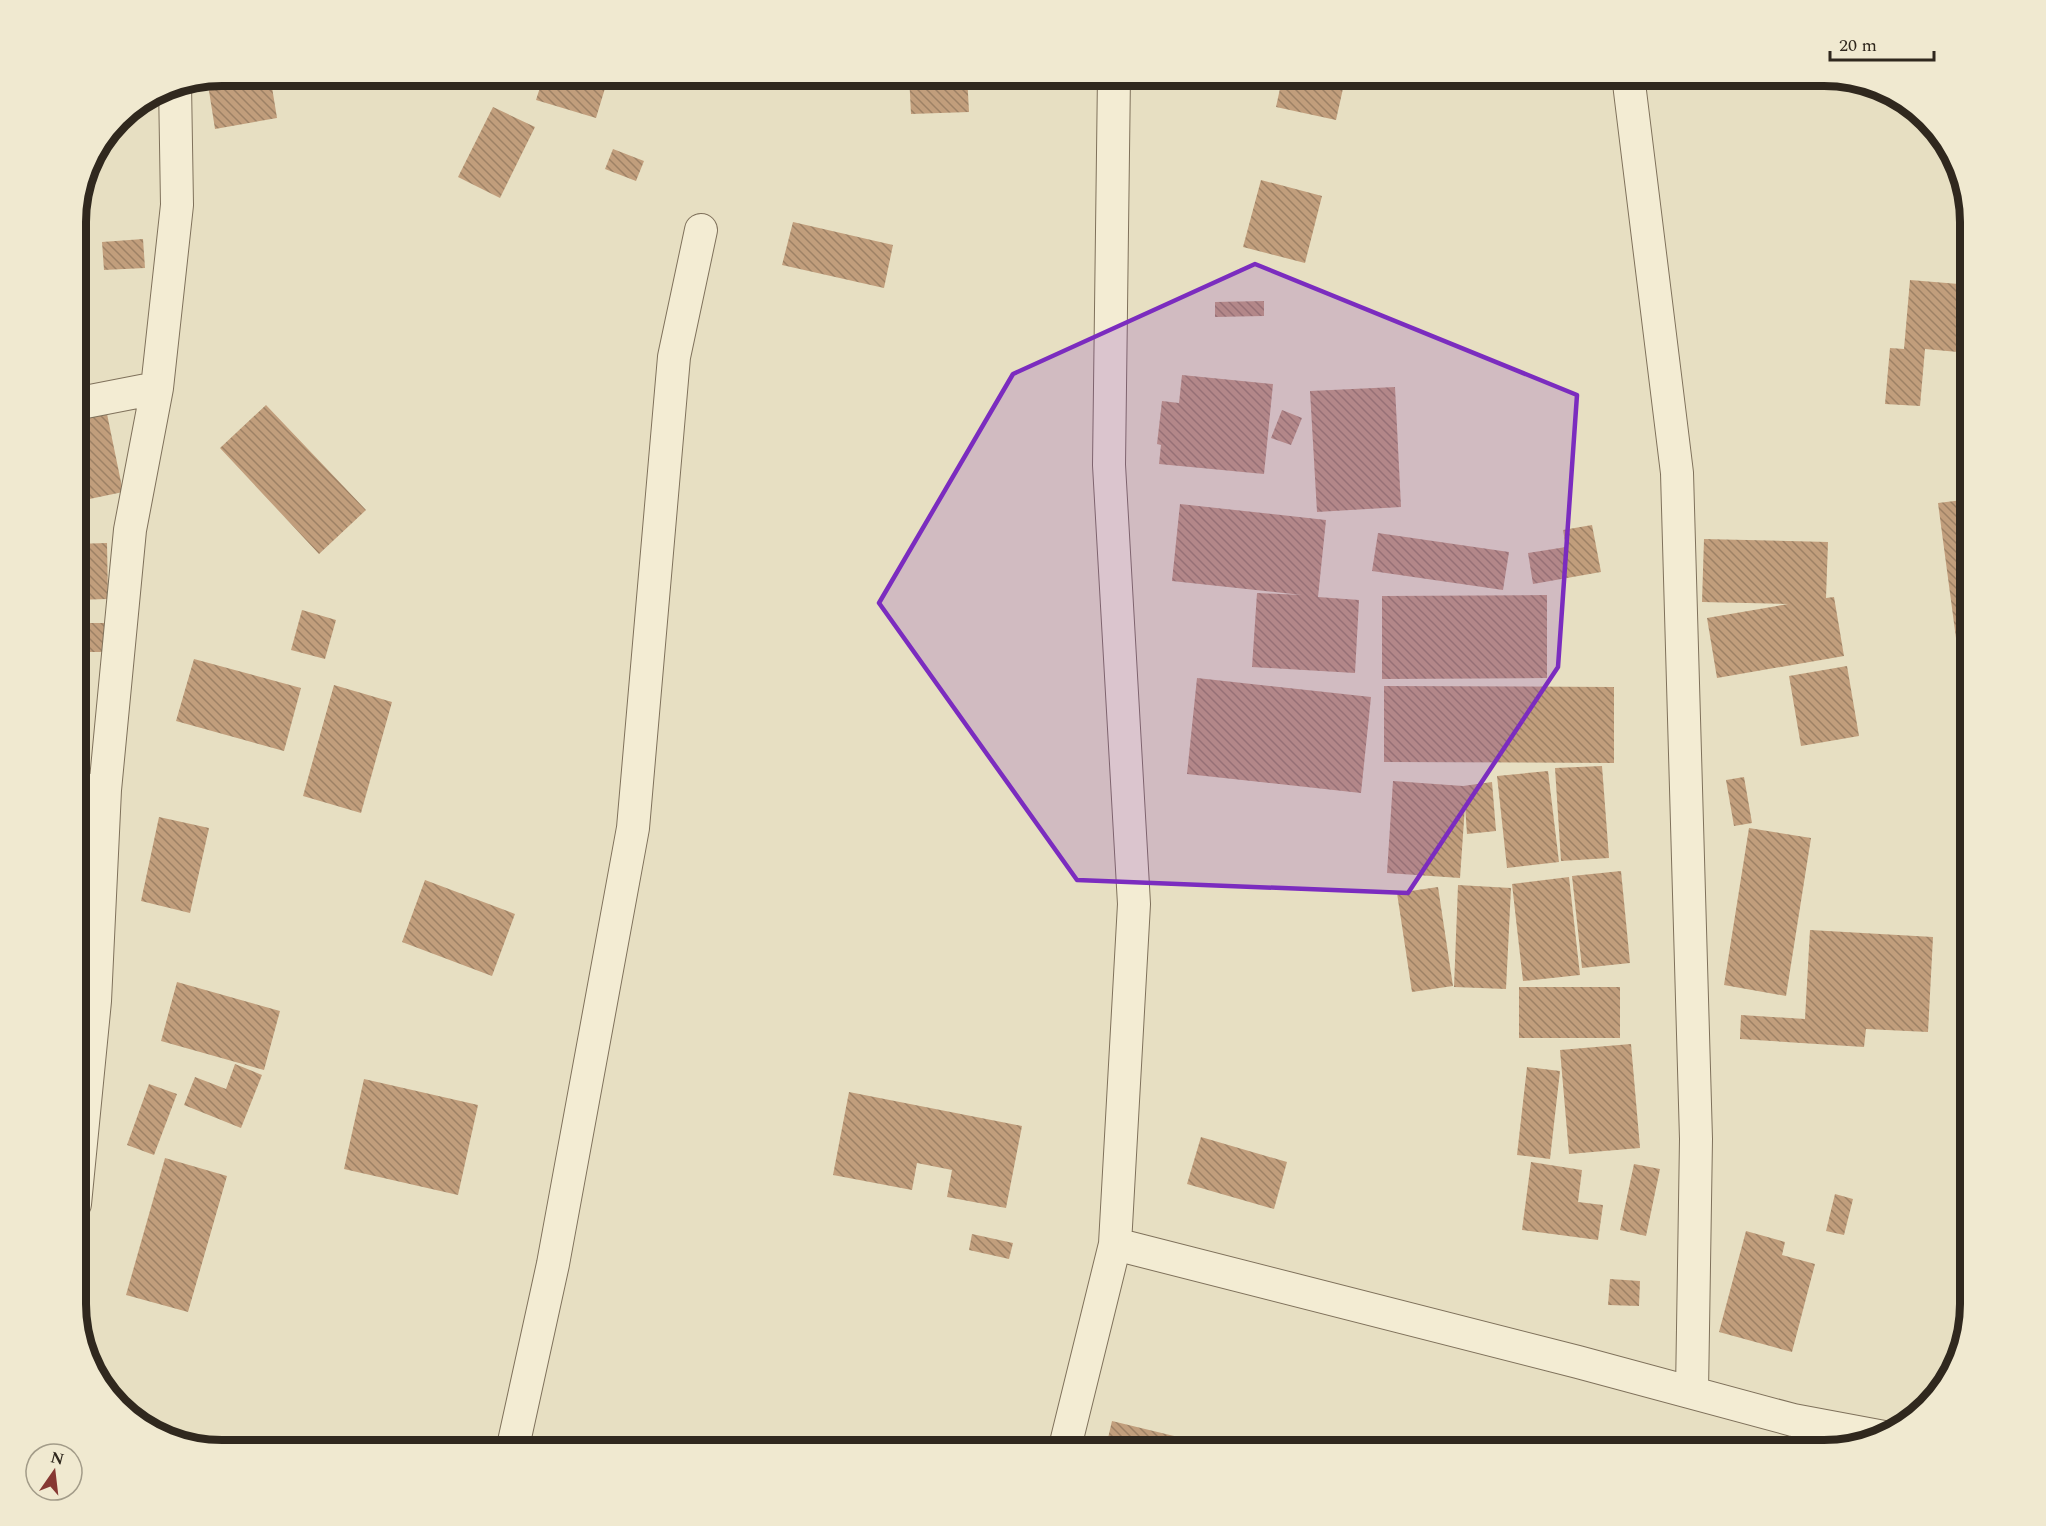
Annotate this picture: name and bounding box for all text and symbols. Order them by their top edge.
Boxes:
scale bar [1830,24,1934,62]
text: 20 m [1839,32,1877,59]
north arrow [24,1442,84,1502]
text: N [48,1445,67,1472]

